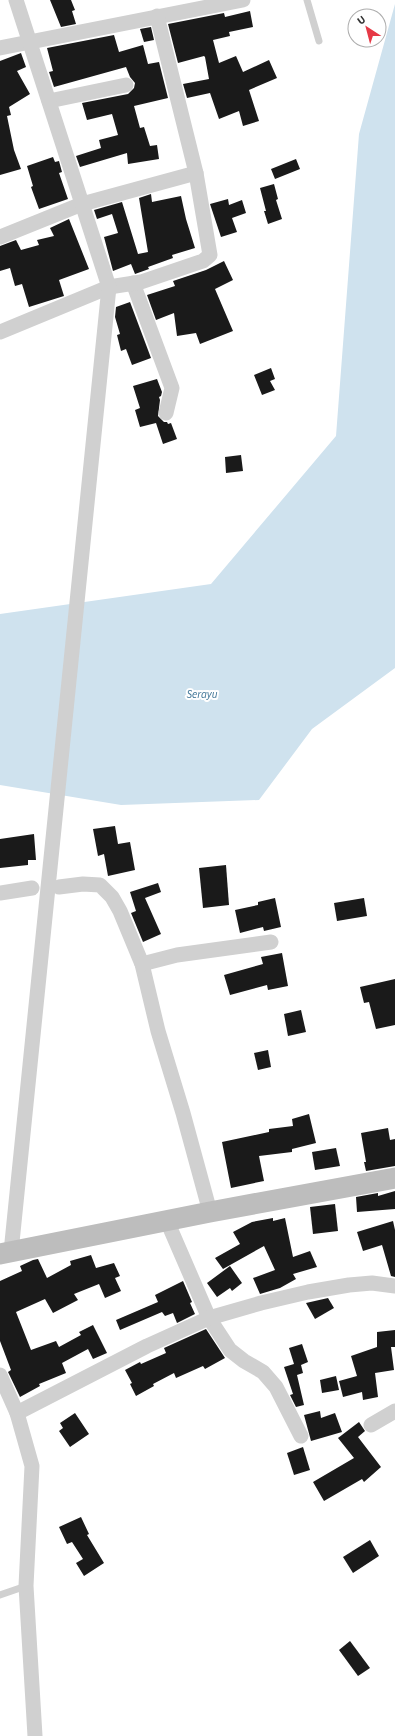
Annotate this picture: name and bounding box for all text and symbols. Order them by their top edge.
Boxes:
north arrow [347,8,387,48]
text: U [354,12,369,29]
water label: Serayu [186,687,218,702]

